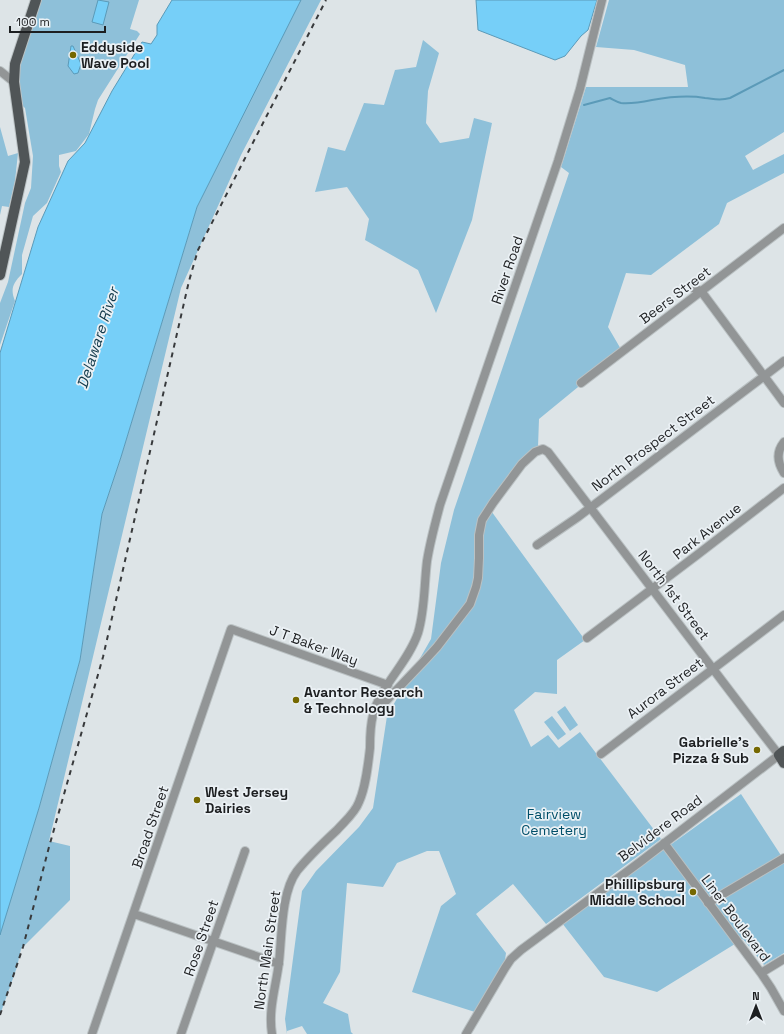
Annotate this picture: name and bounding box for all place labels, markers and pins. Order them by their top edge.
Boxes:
place label: Eddyside Wave Pool [81,38,149,72]
marker: Eddyside Wave Pool [68,50,78,60]
place label: Avantor Research & Technology [304,683,423,717]
marker: Avantor Research & Technology [291,695,301,705]
place label: Gabrielle's Pizza & Sub [673,733,749,767]
marker: Gabrielle's Pizza & Sub [752,745,762,755]
place label: West Jersey Dairies [205,783,288,817]
marker: West Jersey Dairies [192,795,202,805]
place label: Phillipsburg Middle School [590,875,685,909]
marker: Phillipsburg Middle School [688,887,698,897]

